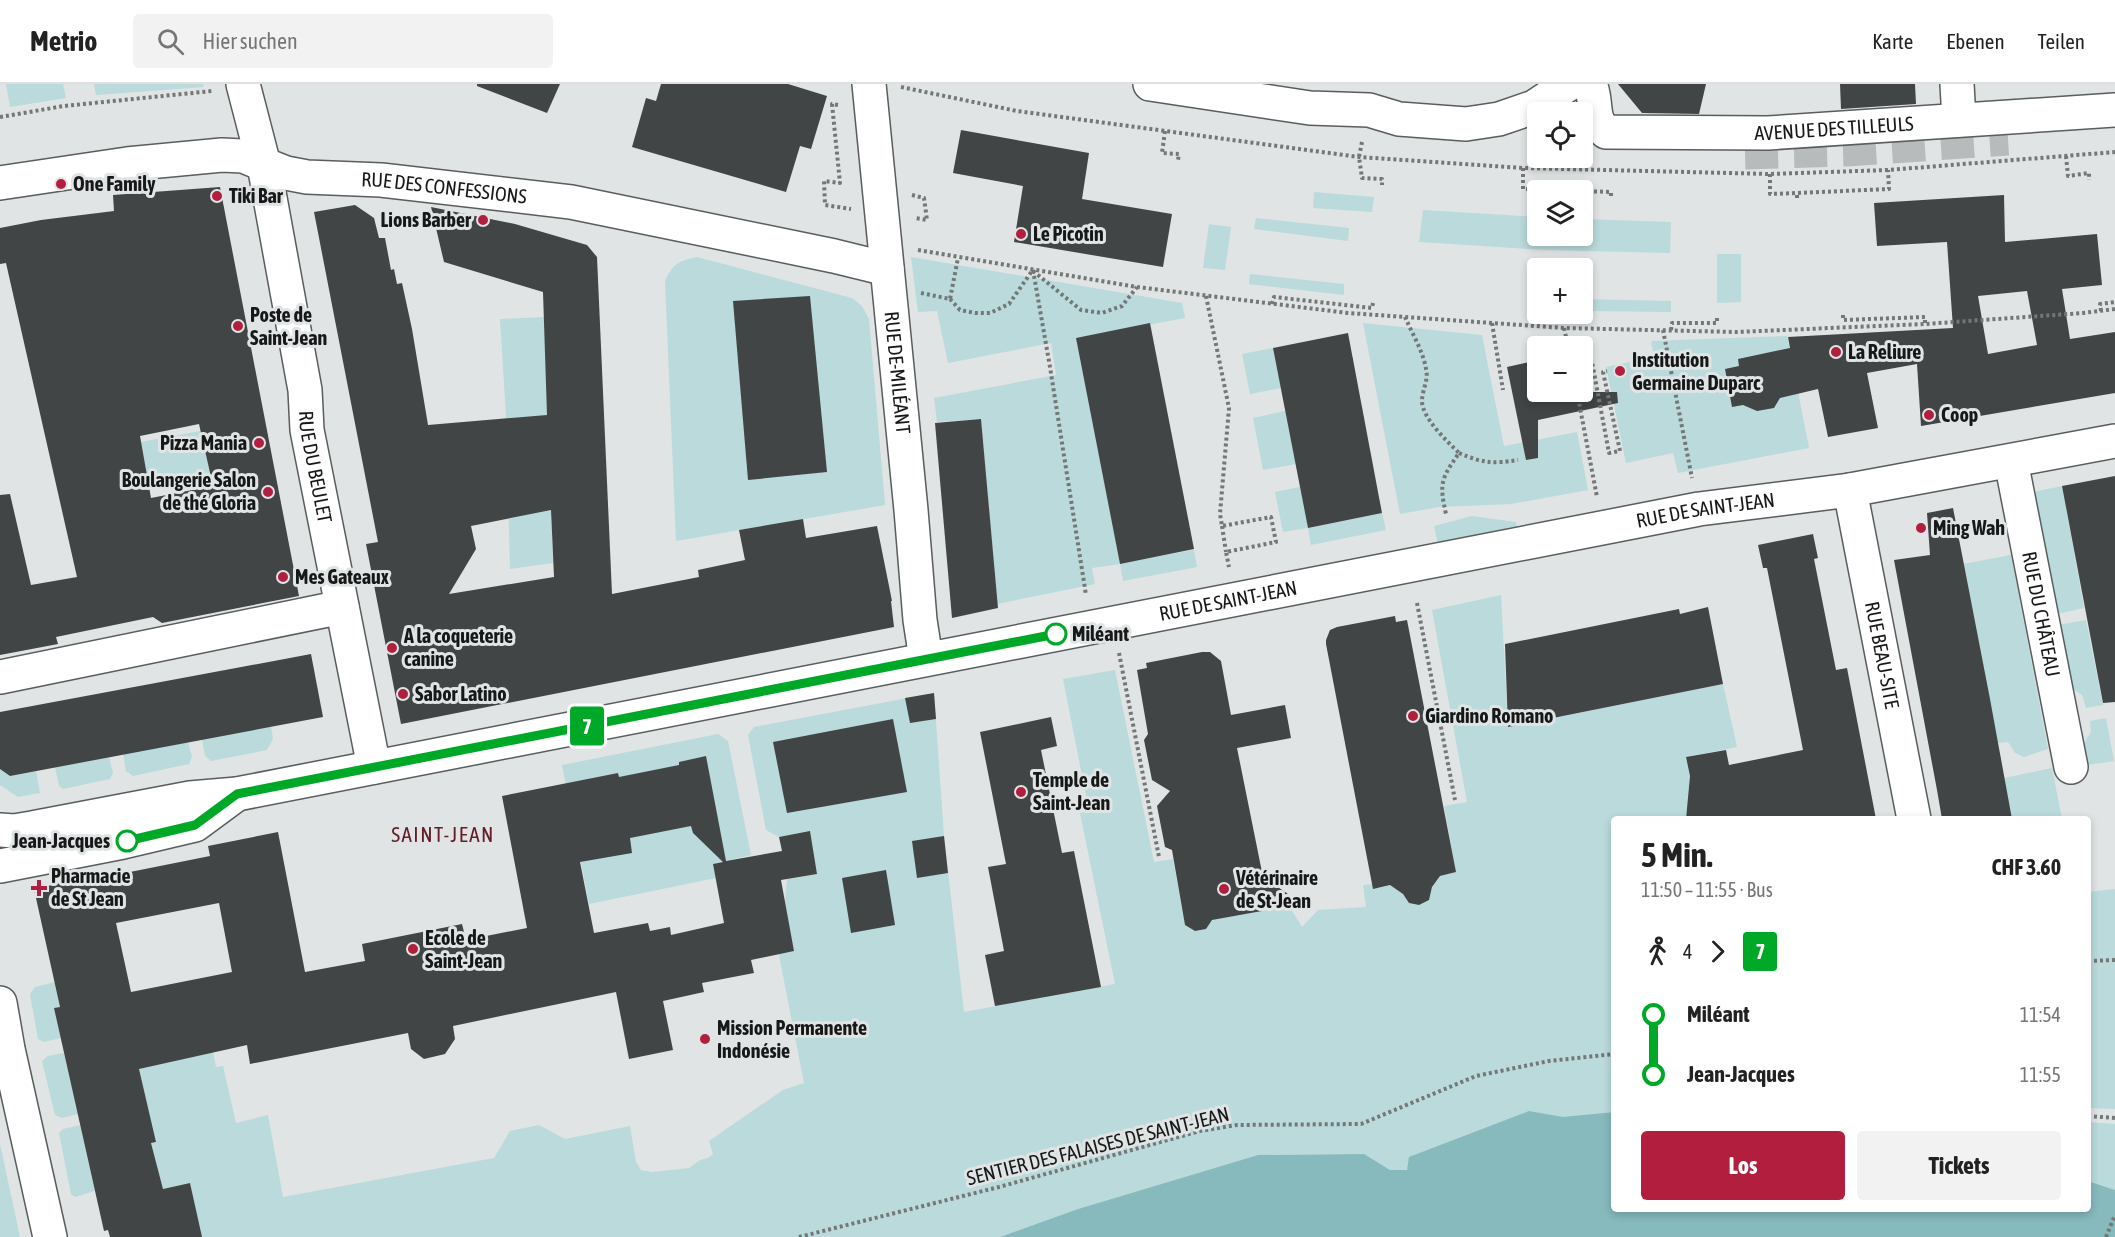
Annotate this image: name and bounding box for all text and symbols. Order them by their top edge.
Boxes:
search box [133,14,553,68]
text: Metrio [30,25,97,57]
icon: search [154,25,187,58]
text: Hier suchen [202,28,298,54]
text: Karte [1872,29,1913,53]
text: Ebenen [1946,29,2005,53]
text: Teilen [2038,29,2085,53]
map controls [1527,102,1593,402]
button: locate [1527,102,1593,168]
street label: AVENUE DES TILLEULS [1754,111,1914,144]
street label: RUE DES CONFESSIONS [361,167,528,208]
place label: One Family [73,172,156,195]
marker: One Family [54,177,68,191]
button: layers [1527,180,1593,246]
place label: Tiki Bar [229,184,284,207]
marker: Tiki Bar [210,189,224,203]
place label: Lions Barber [381,208,472,231]
marker: Lions Barber [476,213,490,227]
place label: Le Picotin [1033,222,1104,245]
marker: Le Picotin [1014,227,1028,241]
button: + [1527,258,1593,324]
place label: Poste de Saint-Jean [250,303,327,349]
street label: RUE DE-MILÉANT [880,310,915,435]
marker: Poste de Saint-Jean [231,319,245,333]
button: − [1527,336,1593,402]
place label: La Reliure [1848,340,1921,363]
marker: La Reliure [1829,345,1843,359]
place label: Institution Germaine Duparc [1632,348,1761,394]
marker: Institution Germaine Duparc [1613,364,1627,378]
place label: Coop [1941,403,1978,426]
marker: Coop [1922,408,1936,422]
street label: RUE DU BEULET [295,410,337,525]
place label: Pizza Mania [160,431,247,454]
marker: Pizza Mania [252,436,266,450]
place label: Boulangerie Salon de thé Gloria [122,468,256,514]
marker: Boulangerie Salon de thé Gloria [261,485,275,499]
street label: RUE DE SAINT-JEAN [1634,488,1776,532]
place label: Ming Wah [1933,516,2005,539]
marker: Ming Wah [1914,521,1928,535]
street label: RUE DU CHÂTEAU [2018,549,2065,679]
place label: Mes Gateaux [295,565,389,588]
marker: Mes Gateaux [276,570,290,584]
street label: RUE DE SAINT-JEAN [1157,576,1299,625]
street label: RUE BEAU-SITE [1861,599,1904,711]
place label: Miléant [1072,622,1129,645]
marker: Miléant [1045,623,1067,645]
place label: A la coqueterie canine [403,624,513,670]
marker: A la coqueterie canine [385,641,399,655]
place label: Sabor Latino [415,682,507,705]
marker: Sabor Latino [396,687,410,701]
place label: Giardino Romano [1425,704,1554,727]
line badge: 7 [568,706,606,746]
marker: Giardino Romano [1406,709,1420,723]
text: 7 [582,714,592,738]
place label: Temple de Saint-Jean [1033,768,1110,814]
marker: Temple de Saint-Jean [1014,785,1028,799]
district label: SAINT-JEAN [391,822,495,846]
place label: Jean-Jacques [11,829,110,852]
marker: Jean-Jacques [116,830,138,852]
text: 5 Min. [1641,836,1713,874]
text: CHF 3.60 [1992,854,2061,880]
place label: Pharmacie de St Jean [51,864,130,910]
place label: Vétérinaire de St-Jean [1235,866,1318,912]
text: 11:50 – 11:55 · Bus [1641,878,1773,901]
marker: Pharmacie de St Jean [32,881,46,895]
marker: Vétérinaire de St-Jean [1217,882,1231,896]
place label: Ecole de Saint-Jean [425,926,502,972]
icon: walk [1641,935,1674,968]
icon: forward [1701,935,1734,968]
text: 7 [1755,939,1765,963]
text: 4 [1683,940,1692,963]
marker: Ecole de Saint-Jean [406,942,420,956]
text: Miléant [1687,1001,1750,1027]
text: 11:54 [2020,1003,2061,1026]
place label: Mission Permanente Indonésie [717,1016,867,1062]
marker: Mission Permanente Indonésie [698,1032,712,1046]
text: Jean-Jacques [1687,1061,1795,1087]
text: 11:55 [2020,1063,2061,1086]
street label: SENTIER DES FALAISES DE SAINT-JEAN [964,1102,1232,1189]
button: Los [1641,1131,1845,1200]
button: Tickets [1857,1131,2061,1200]

